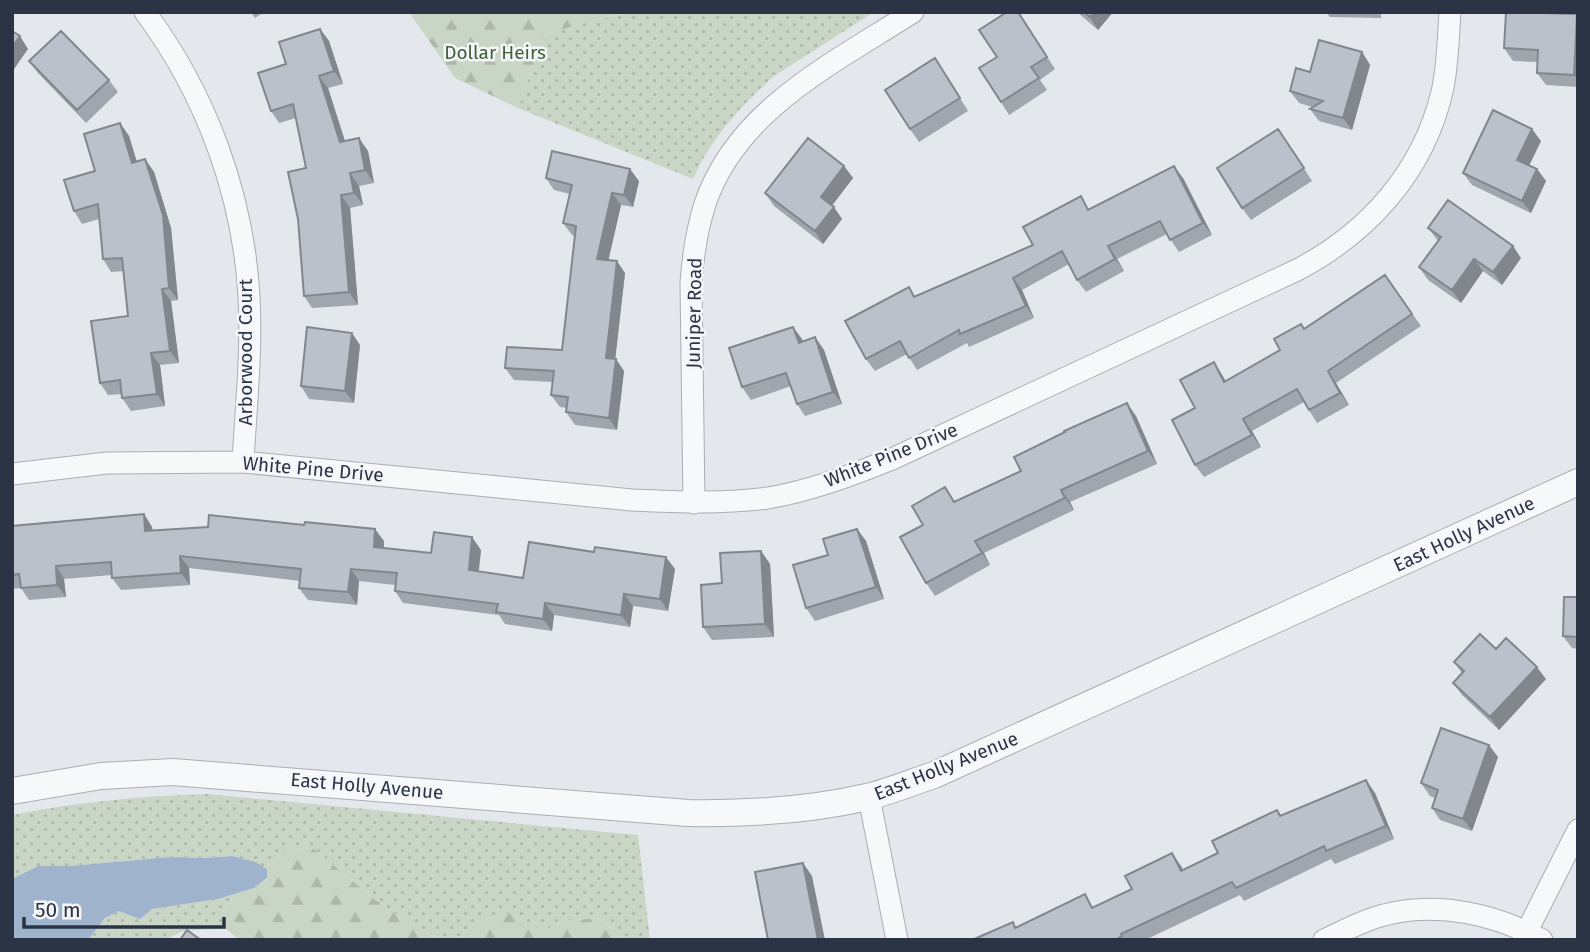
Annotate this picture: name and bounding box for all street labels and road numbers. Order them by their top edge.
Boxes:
street label: Juniper Road [682,257,706,369]
street label: Arborwood Court [234,278,257,425]
street label: White Pine Drive [821,418,961,492]
street label: White Pine Drive [241,451,385,487]
street label: East Holly Avenue [1390,491,1538,577]
street label: East Holly Avenue [871,727,1021,805]
street label: East Holly Avenue [290,768,444,804]

